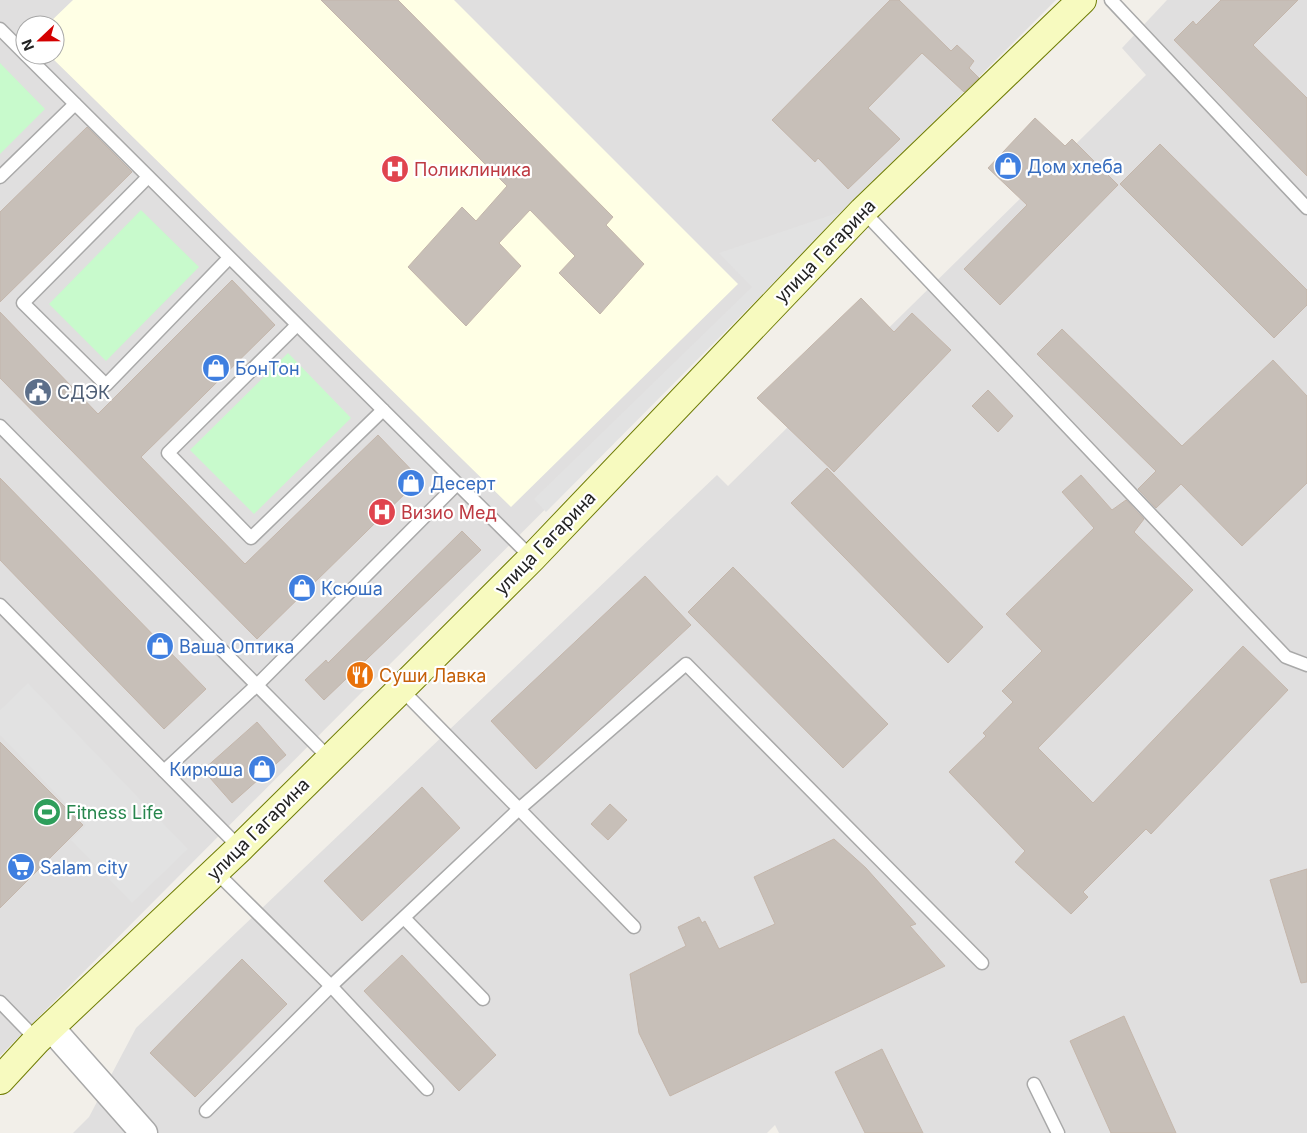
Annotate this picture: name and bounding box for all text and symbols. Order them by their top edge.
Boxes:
north arrow [15,15,65,65]
text: N [18,37,37,53]
shop icon: Дом хлеба [993,151,1023,181]
hospital icon: Поликлиника [380,154,410,184]
place label: Дом хлеба [1027,156,1123,177]
place label: Поликлиника [414,159,531,180]
street label: улица Гагарина [770,195,880,307]
shop icon: БонТон [201,353,231,383]
place label: БонТон [235,358,300,379]
public building icon: СДЭК [23,377,53,407]
place label: СДЭК [57,382,110,403]
shop icon: Десерт [396,468,426,498]
place label: Десерт [430,473,496,494]
street label: улица Гагарина [490,487,600,599]
hospital icon: Визио Мед [367,497,397,527]
place label: Визио Мед [401,502,497,523]
shop icon: Ксюша [287,573,317,603]
place label: Ксюша [321,578,383,599]
shop icon: Ваша Оптика [145,631,175,661]
place label: Ваша Оптика [179,636,294,657]
restaurant icon: Суши Лавка [345,660,375,690]
place label: Суши Лавка [379,665,486,686]
shop icon: Кирюша [247,754,277,784]
place label: Кирюша [169,759,243,780]
street label: улица Гагарина [203,774,313,884]
sports icon: Fitness Life [32,797,62,827]
place label: Fitness Life [66,802,163,823]
supermarket icon: Salam city [6,852,36,882]
place label: Salam city [40,857,128,878]

